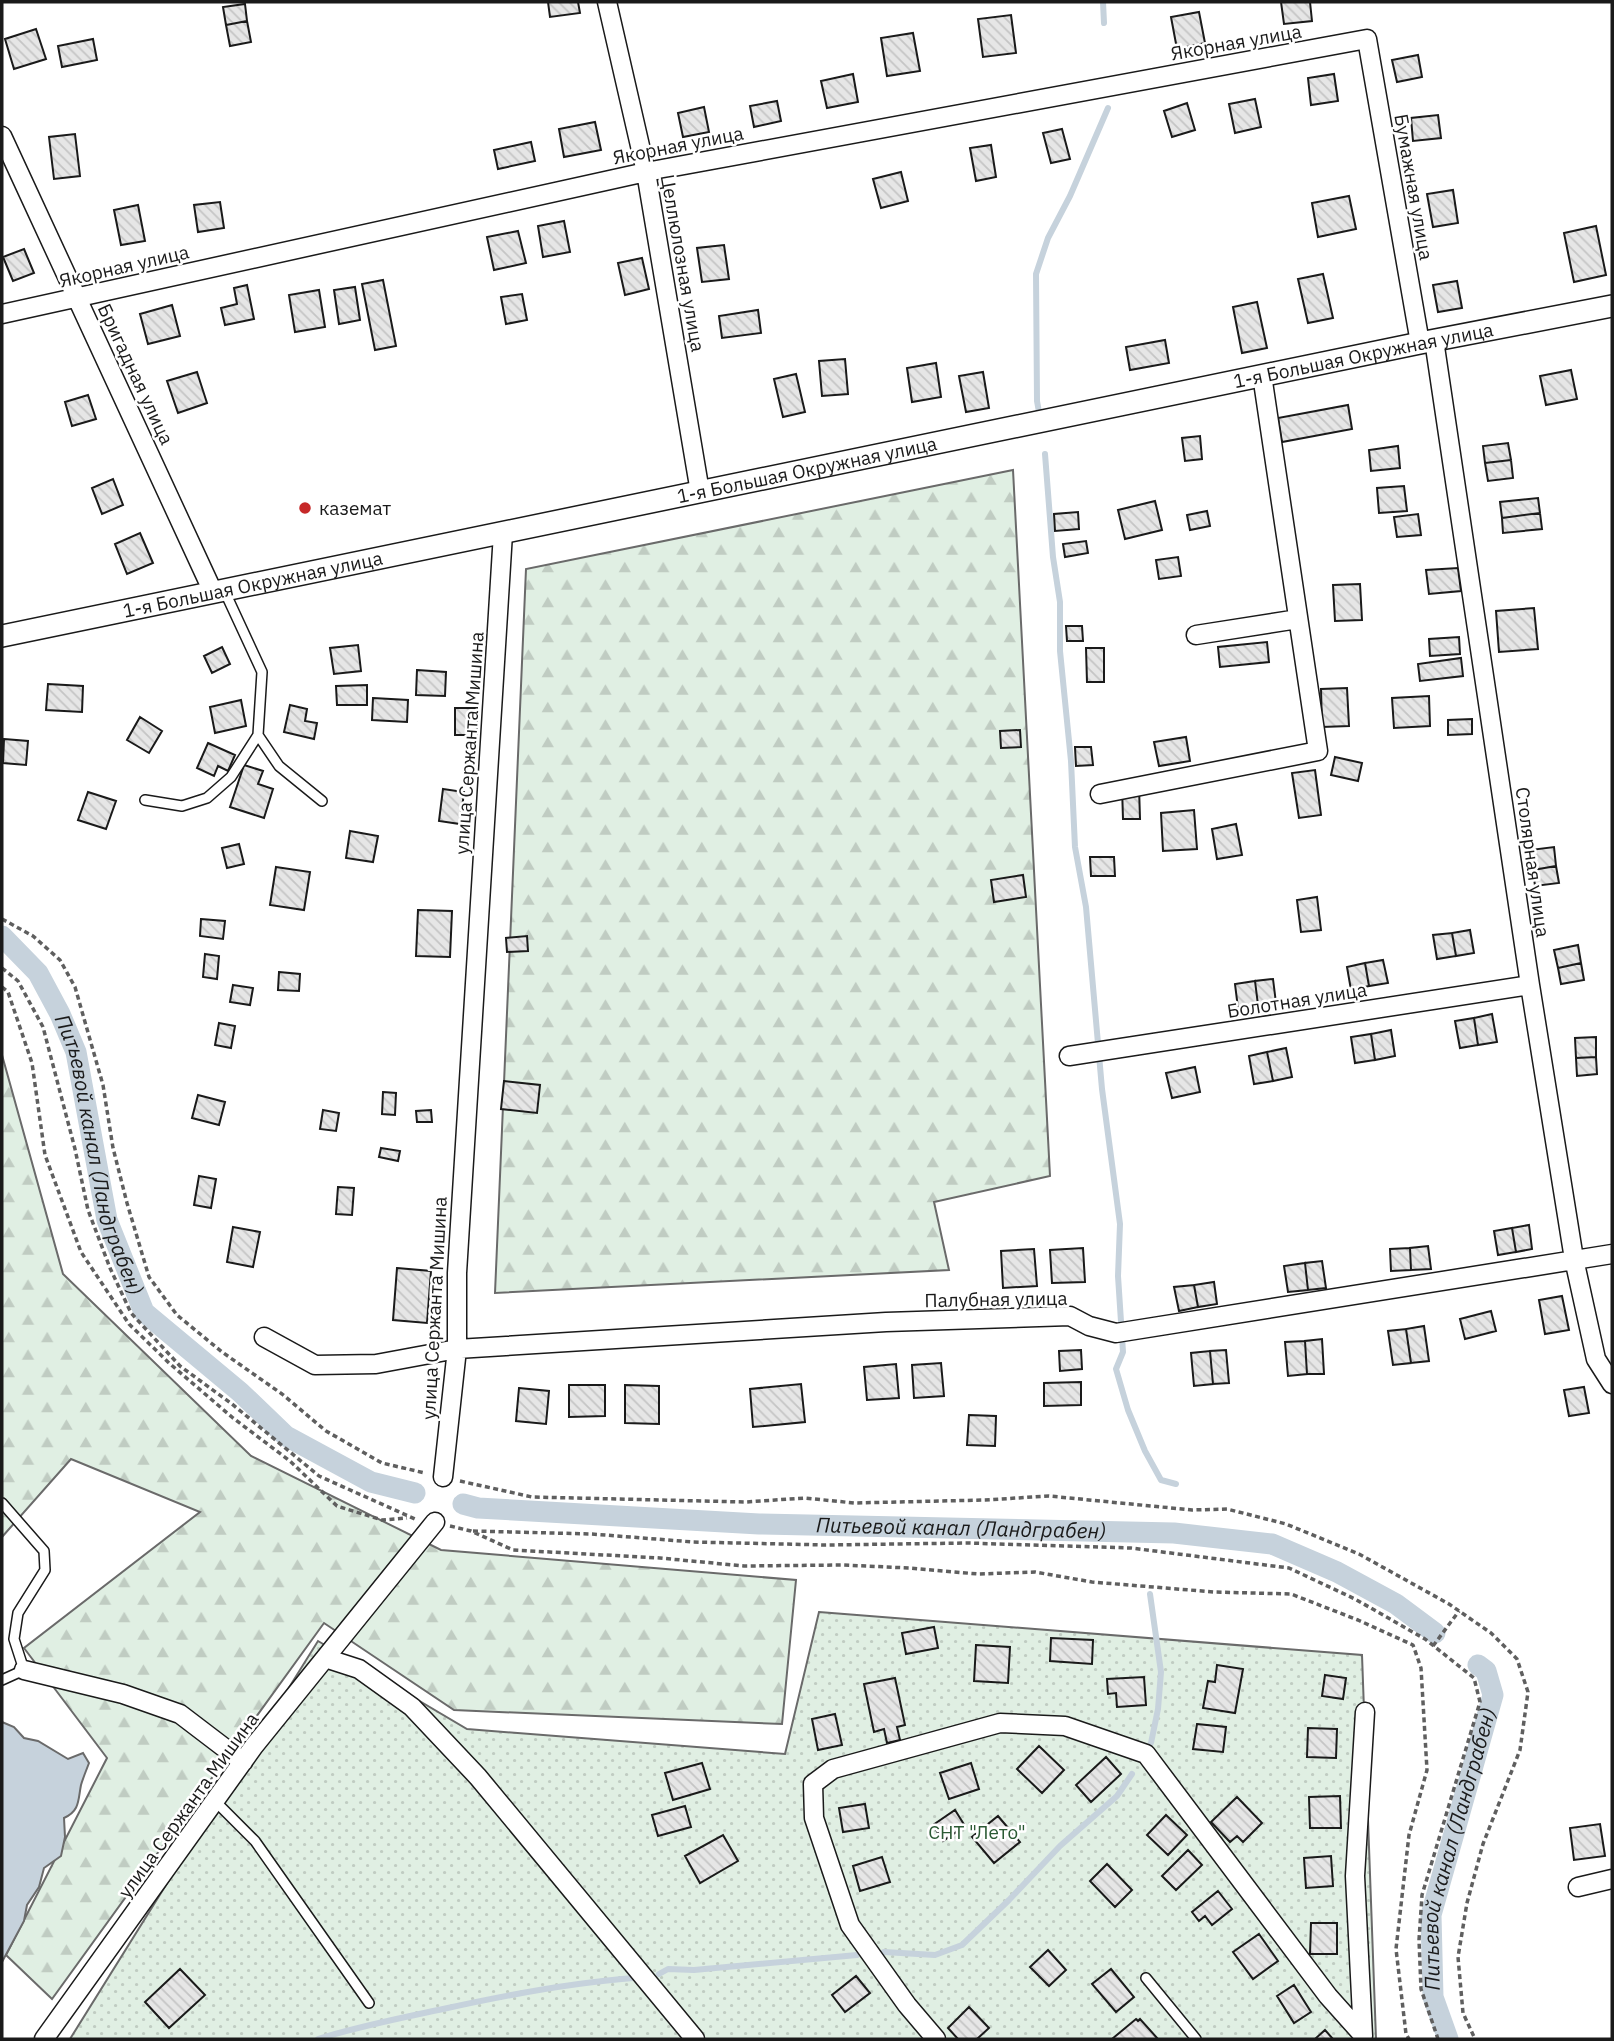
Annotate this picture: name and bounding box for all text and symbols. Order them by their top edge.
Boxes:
street label: Якорная улица [1169,19,1303,65]
street label: Бумажная улица [1389,112,1439,262]
street label: Якорная улица [611,121,745,169]
street label: Целлюлозная улица [656,172,710,354]
street label: Якорная улица [57,239,191,293]
street label: Бригадная улица [93,300,179,448]
street label: 1-я Большая Окружная улица [1231,317,1495,393]
street label: 1-я Большая Окружная улица [675,431,939,508]
place label: каземат [319,496,391,520]
marker: каземат [297,500,313,516]
street label: 1-я Большая Окружная улица [121,546,385,623]
street label: улица Сержанта Мишина [449,631,489,855]
street label: Столярная улица [1511,785,1555,939]
street label: Болотная улица [1225,977,1369,1023]
water label: Питьевой канал (Ландграбен) [49,1010,151,1299]
street label: улица Сержанта Мишина [416,1196,452,1420]
street label: Палубная улица [924,1286,1068,1312]
water label: Питьевой канал (Ландграбен) [816,1510,1106,1545]
water label: Питьевой канал (Ландграбен) [1416,1705,1502,1991]
street label: улица Сержанта Мишина [113,1708,263,1902]
park label: СНТ "Лето" [928,1820,1026,1844]

